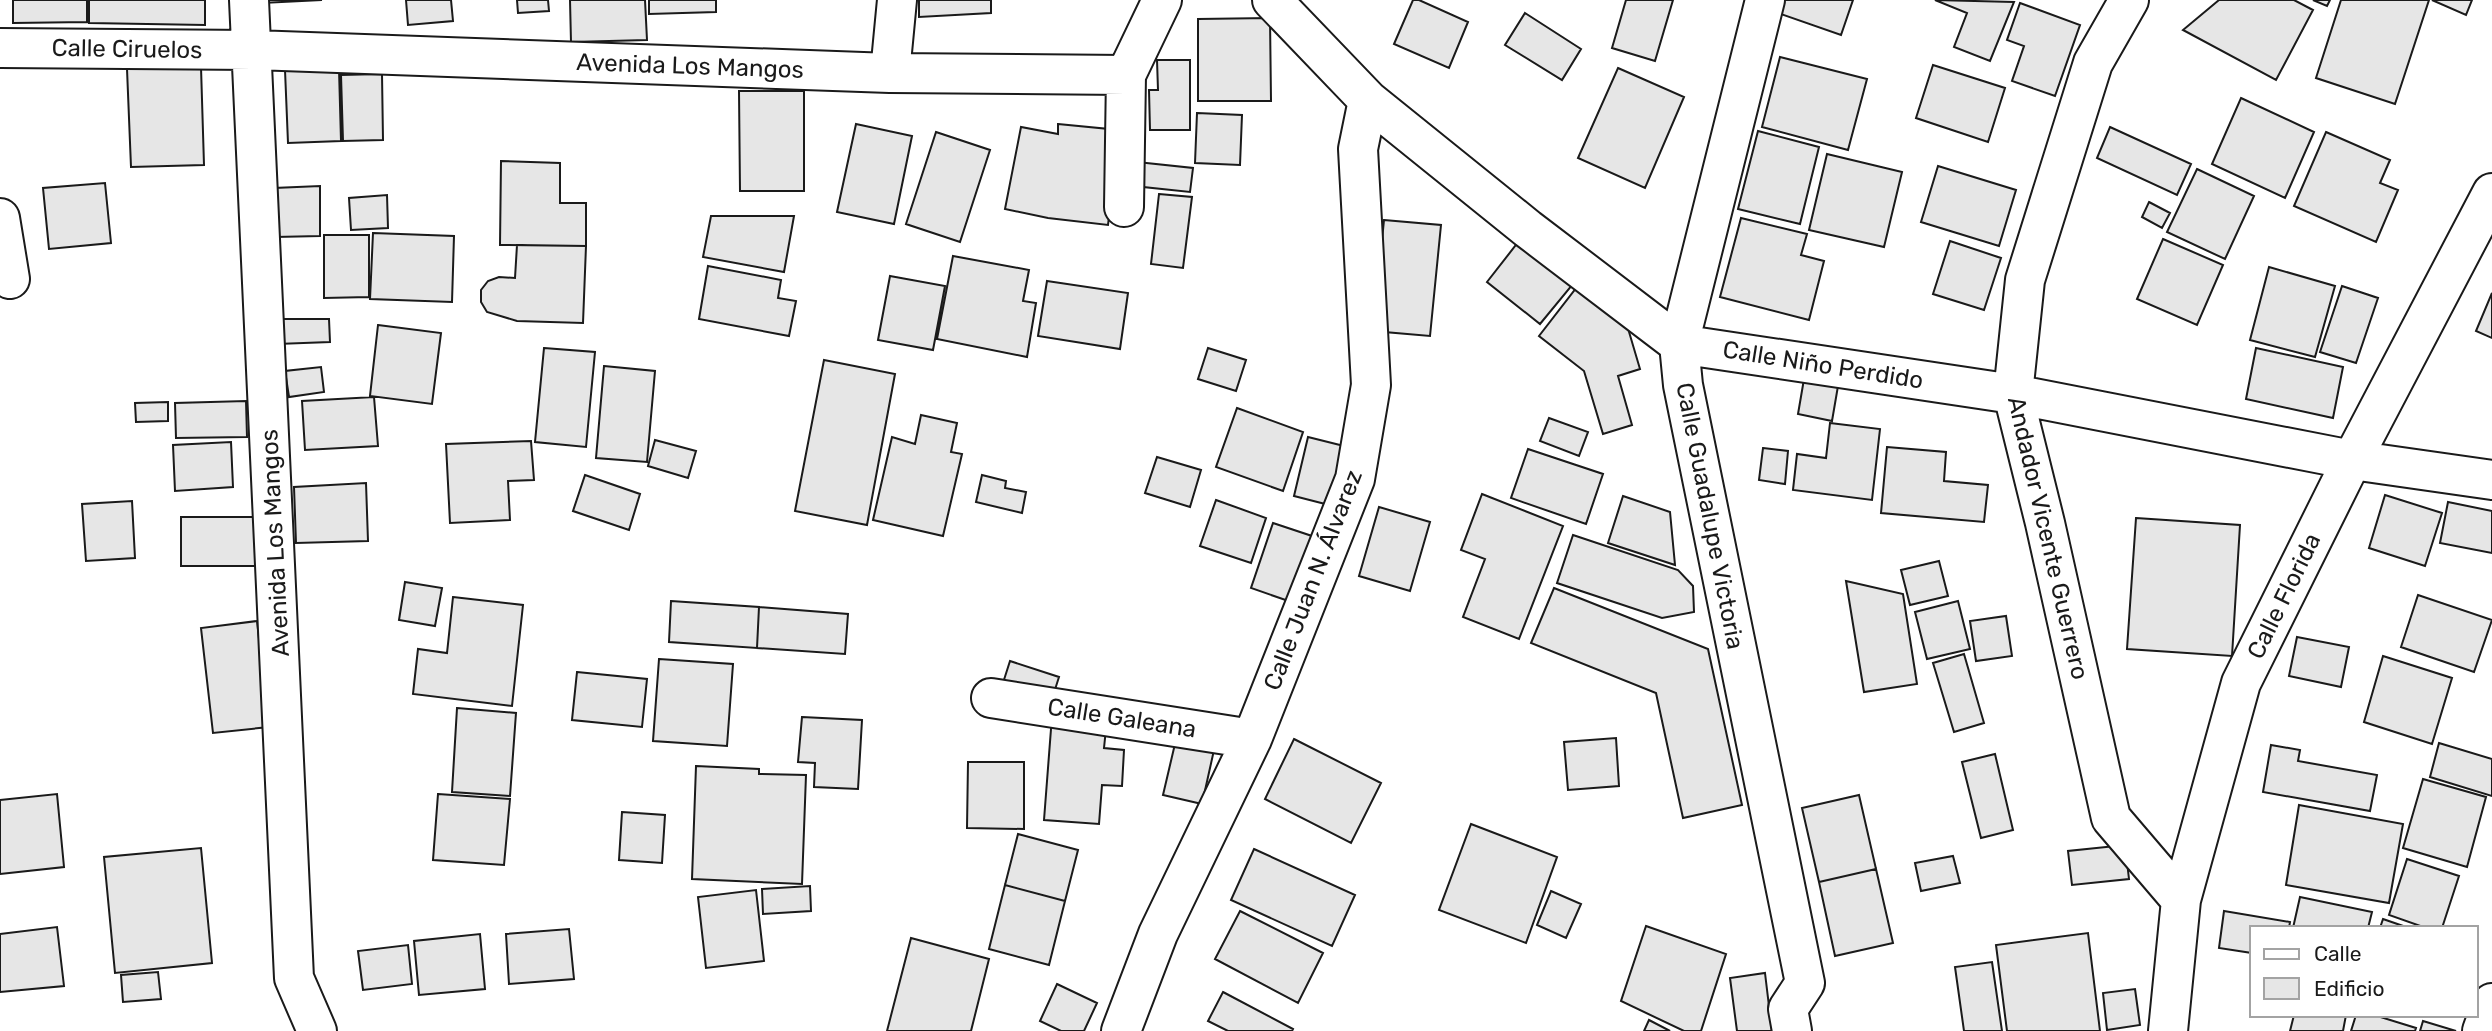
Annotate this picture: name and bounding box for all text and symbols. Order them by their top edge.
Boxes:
street label: Calle Ciruelos [51,34,203,64]
street label: Avenida Los Mangos [576,48,804,84]
street label: Calle Niño Perdido [1721,335,1925,395]
street label: Calle Guadalupe Victoria [1670,380,1750,652]
street label: Andador Vicente Guerrero [2002,394,2094,682]
street label: Avenida Los Mangos [255,429,295,657]
street label: Calle Juan N. Álvarez [1258,466,1368,694]
street label: Calle Florida [2242,529,2326,663]
street label: Calle Galeana [1046,692,1198,744]
legend [2250,926,2478,1017]
text: Calle [2314,941,2362,966]
text: Edificio [2314,976,2384,1001]

